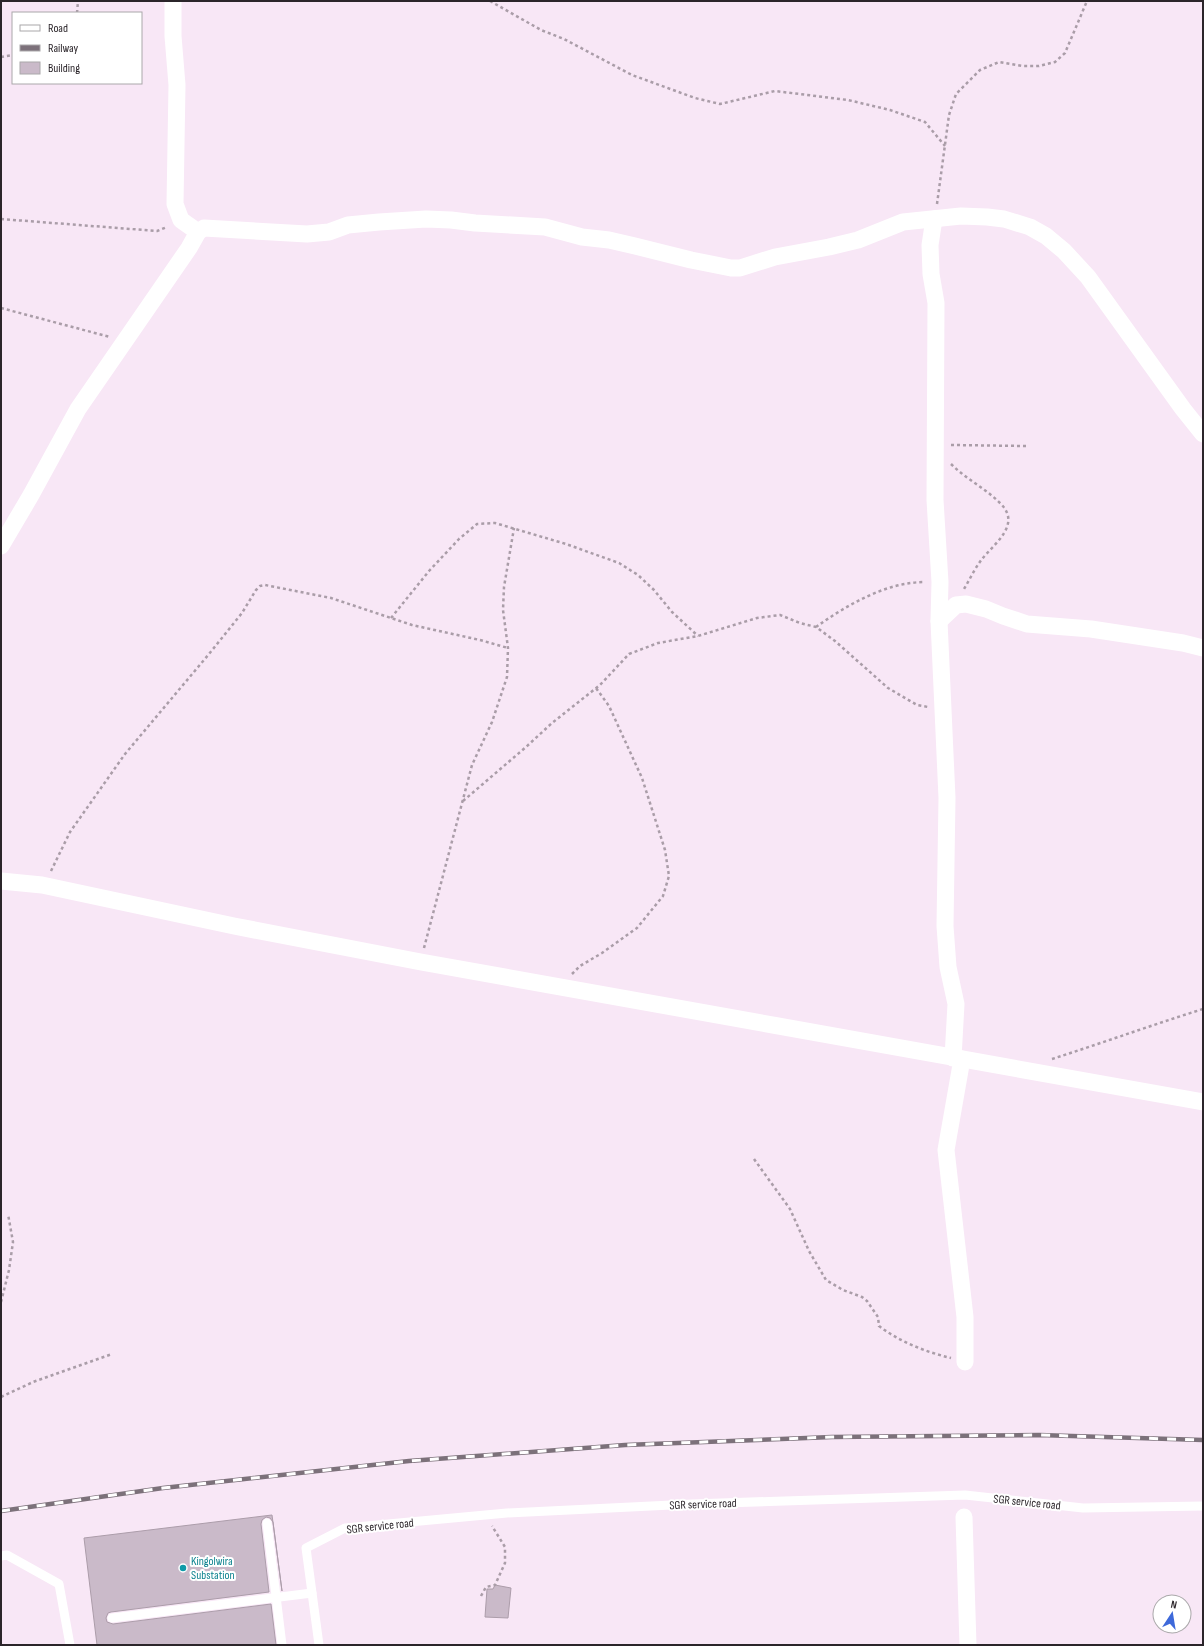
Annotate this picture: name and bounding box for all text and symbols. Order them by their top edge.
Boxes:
legend [12,12,142,84]
text: Road [48,21,68,36]
text: Railway [48,41,79,56]
text: Building [48,61,80,76]
street label: SGR service road [993,1492,1061,1513]
street label: SGR service road [669,1496,737,1513]
street label: SGR service road [346,1516,414,1537]
place label: Kingolwira Substation [191,1554,235,1583]
marker: Kingolwira Substation [178,1563,188,1573]
north arrow [1152,1594,1192,1634]
text: N [1170,1598,1178,1612]

